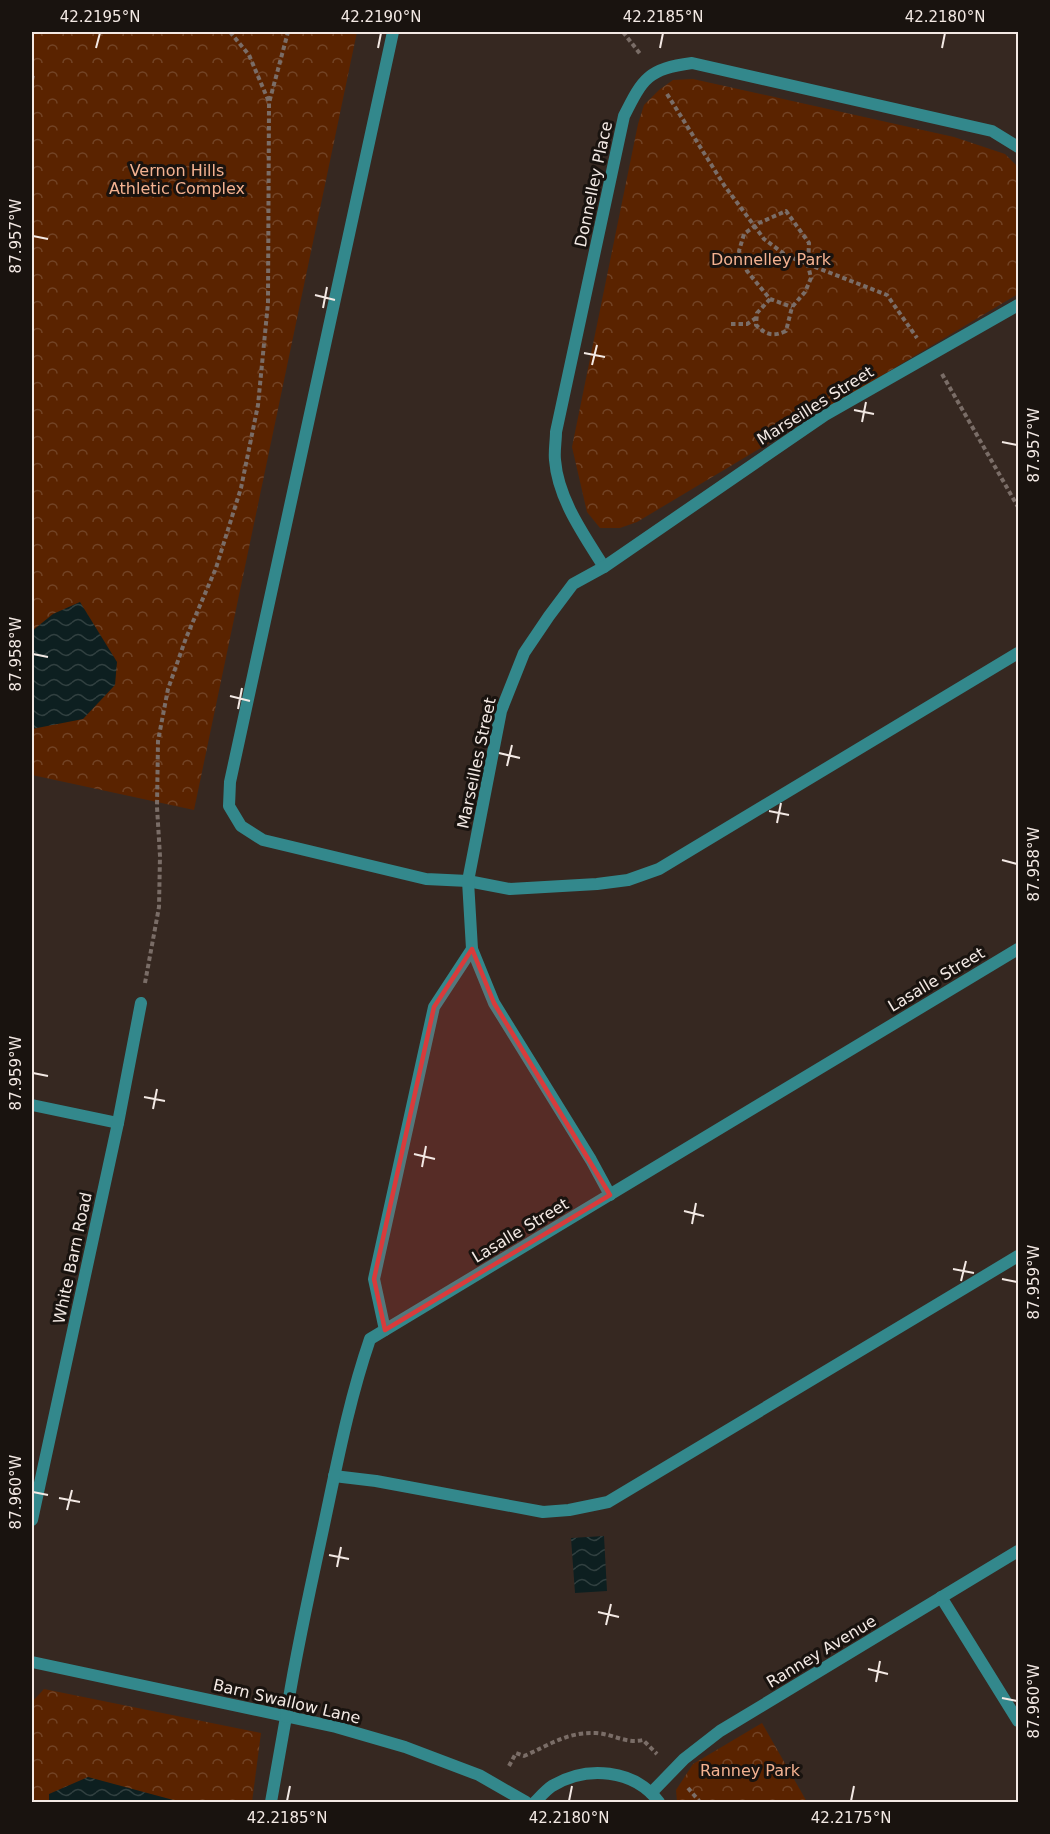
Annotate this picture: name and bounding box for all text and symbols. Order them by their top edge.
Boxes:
text: 42.2195°N [60,8,140,26]
text: 42.2190°N [341,8,421,26]
text: 42.2185°N [623,8,703,26]
text: 42.2180°N [905,8,985,26]
street label: Donnelley Place [571,119,616,249]
park label: Vernon Hills Athletic Complex [109,161,245,198]
text: 87.957°W [7,198,25,273]
park label: Donnelley Park [711,250,832,269]
street label: Marseilles Street [754,362,877,449]
text: 87.957°W [1025,407,1043,482]
text: 87.958°W [7,616,25,691]
street label: Marseilles Street [453,696,500,830]
text: 87.958°W [1025,826,1043,901]
street label: Lasalle Street [885,943,988,1016]
text: 87.959°W [7,1035,25,1110]
street label: White Barn Road [49,1191,96,1326]
street label: Lasalle Street [469,1194,572,1267]
text: 87.959°W [1025,1244,1043,1319]
text: 87.960°W [7,1454,25,1529]
street label: Ranney Avenue [763,1611,880,1692]
text: 87.960°W [1025,1663,1043,1738]
street label: Barn Swallow Lane [211,1675,363,1728]
park label: Ranney Park [700,1761,801,1780]
text: 42.2185°N [247,1809,327,1827]
text: 42.2180°N [529,1809,609,1827]
text: 42.2175°N [811,1809,891,1827]

